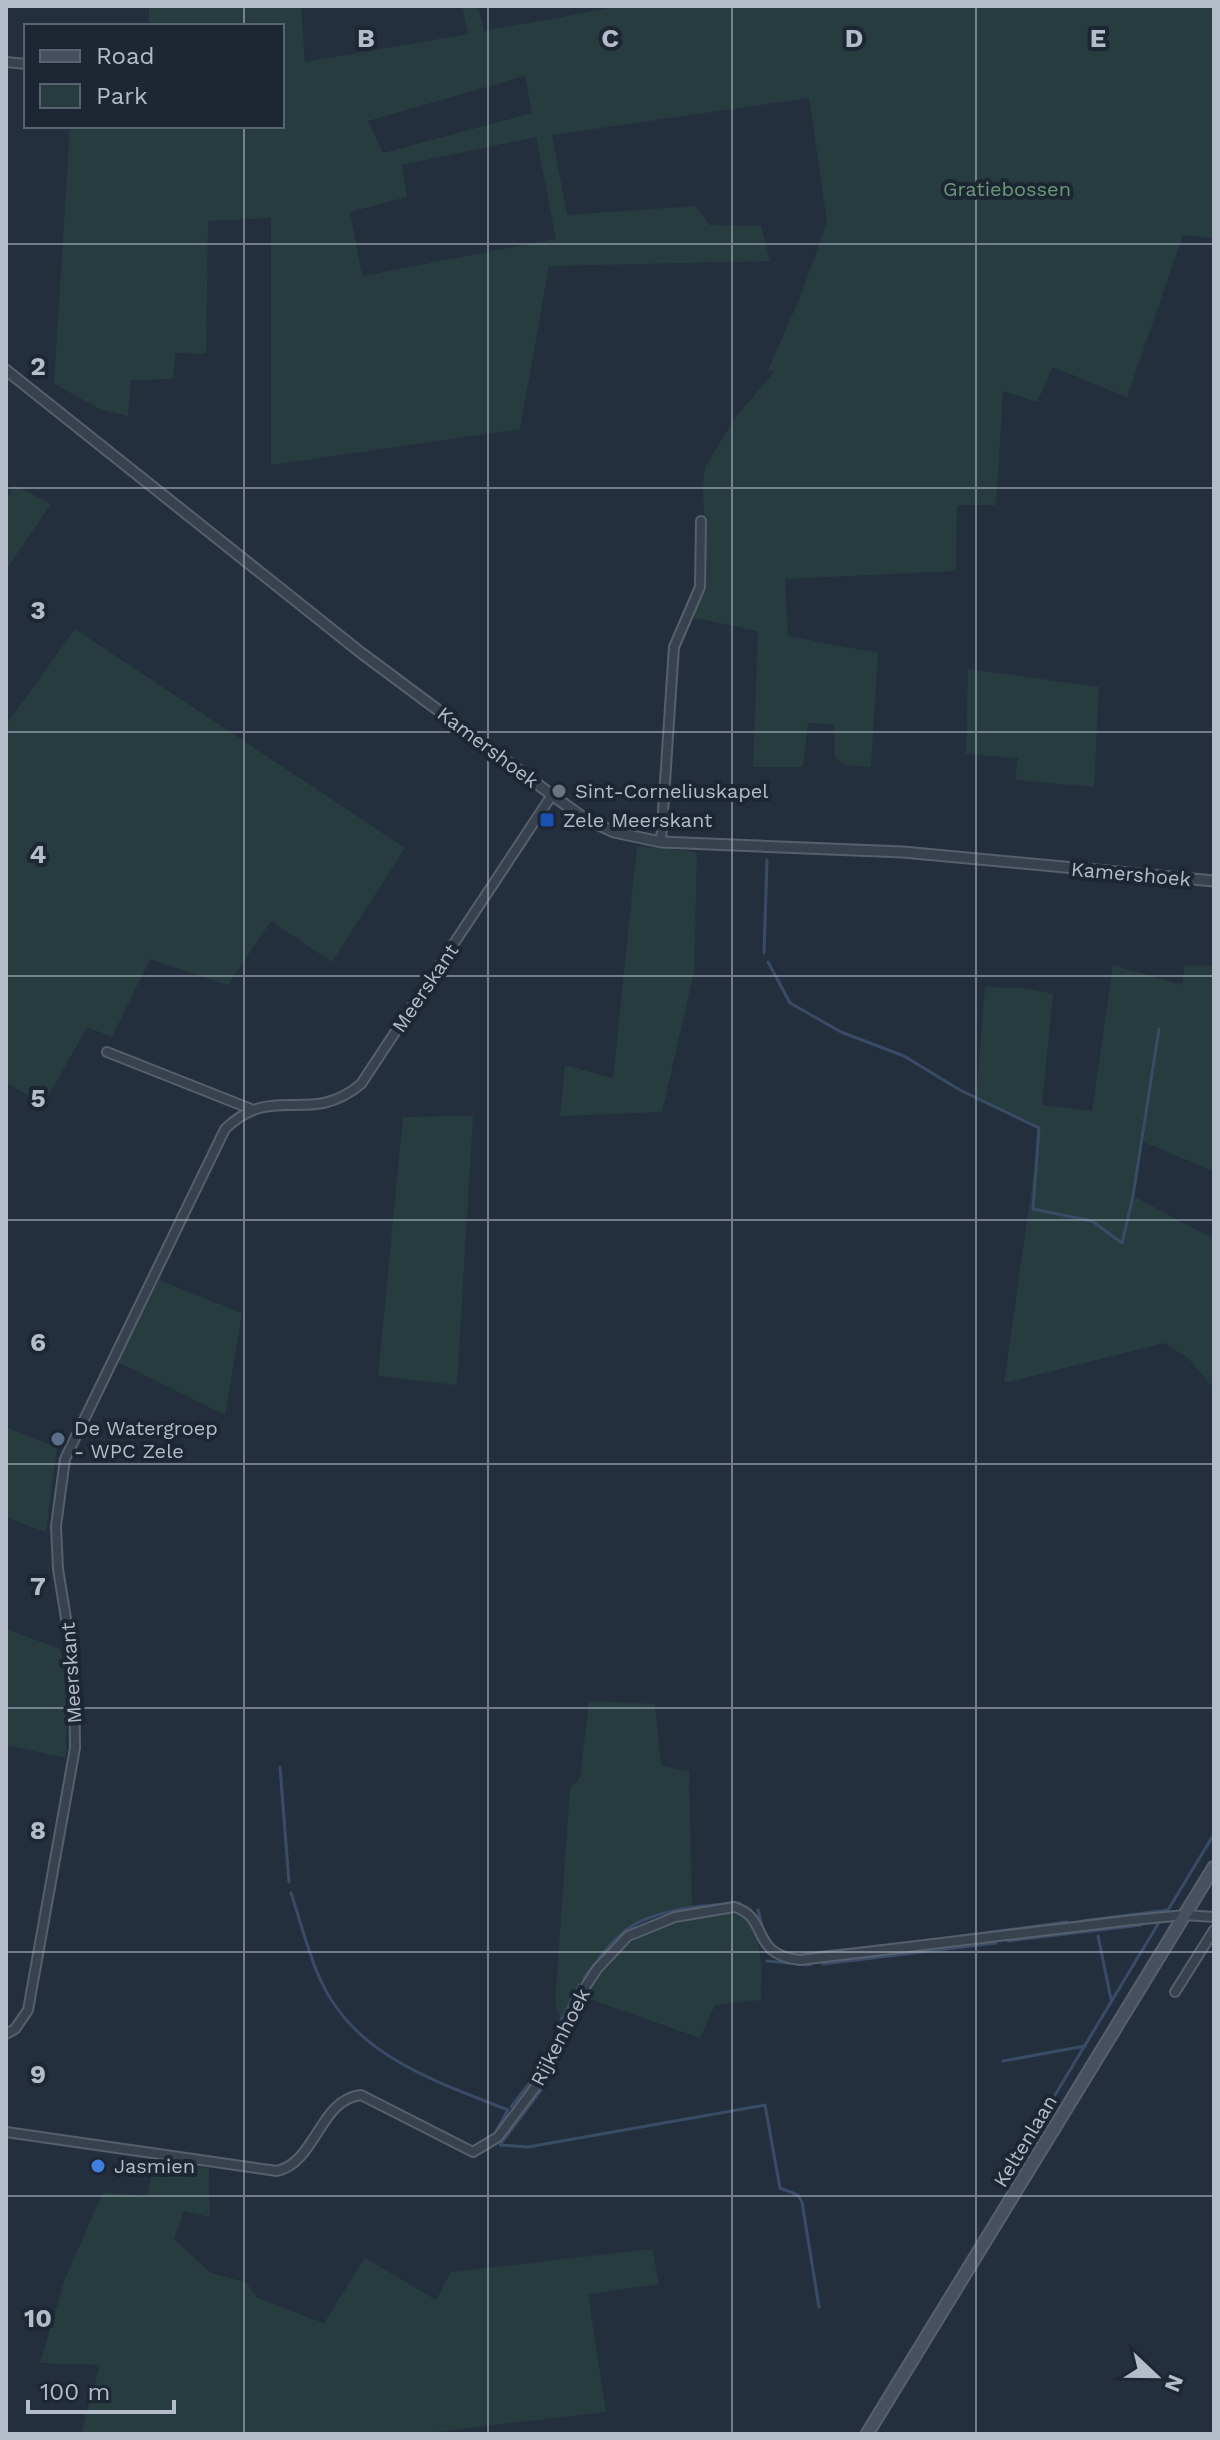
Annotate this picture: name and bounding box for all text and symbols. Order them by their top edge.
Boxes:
text: B [357,23,375,53]
text: C [601,23,619,53]
text: D [845,23,863,53]
text: E [1090,23,1106,53]
legend [24,24,284,128]
text: Road [96,42,155,70]
text: Park [96,82,148,110]
park label: Gratiebossen [943,177,1071,201]
text: 2 [30,351,46,381]
text: 3 [30,595,46,625]
street label: Kamershoek [433,701,543,793]
place label: Sint-Corneliuskapel [575,779,768,803]
marker: Sint-Corneliuskapel [550,782,568,800]
place label: Zele Meerskant [563,808,713,832]
marker: Zele Meerskant [538,811,556,829]
text: 4 [30,839,47,869]
street label: Kamershoek [1070,857,1192,891]
street label: Meerskant [387,939,464,1037]
text: 5 [30,1083,46,1113]
text: 6 [30,1327,46,1357]
place label: De Watergroep - WPC Zele [74,1416,218,1463]
marker: De Watergroep - WPC Zele [49,1430,67,1448]
text: 7 [30,1571,46,1601]
street label: Meerskant [55,1621,87,1724]
text: 8 [30,1815,46,1845]
street label: Rijkenhoek [525,1984,595,2090]
text: 9 [30,2059,46,2089]
street label: Keltenlaan [988,2091,1062,2191]
place label: Jasmien [114,2154,195,2178]
marker: Jasmien [89,2157,107,2175]
text: 10 [24,2303,52,2333]
north arrow [1116,2336,1196,2416]
scale bar [28,2364,174,2414]
text: N [1159,2371,1189,2396]
text: 100 m [40,2378,110,2406]

